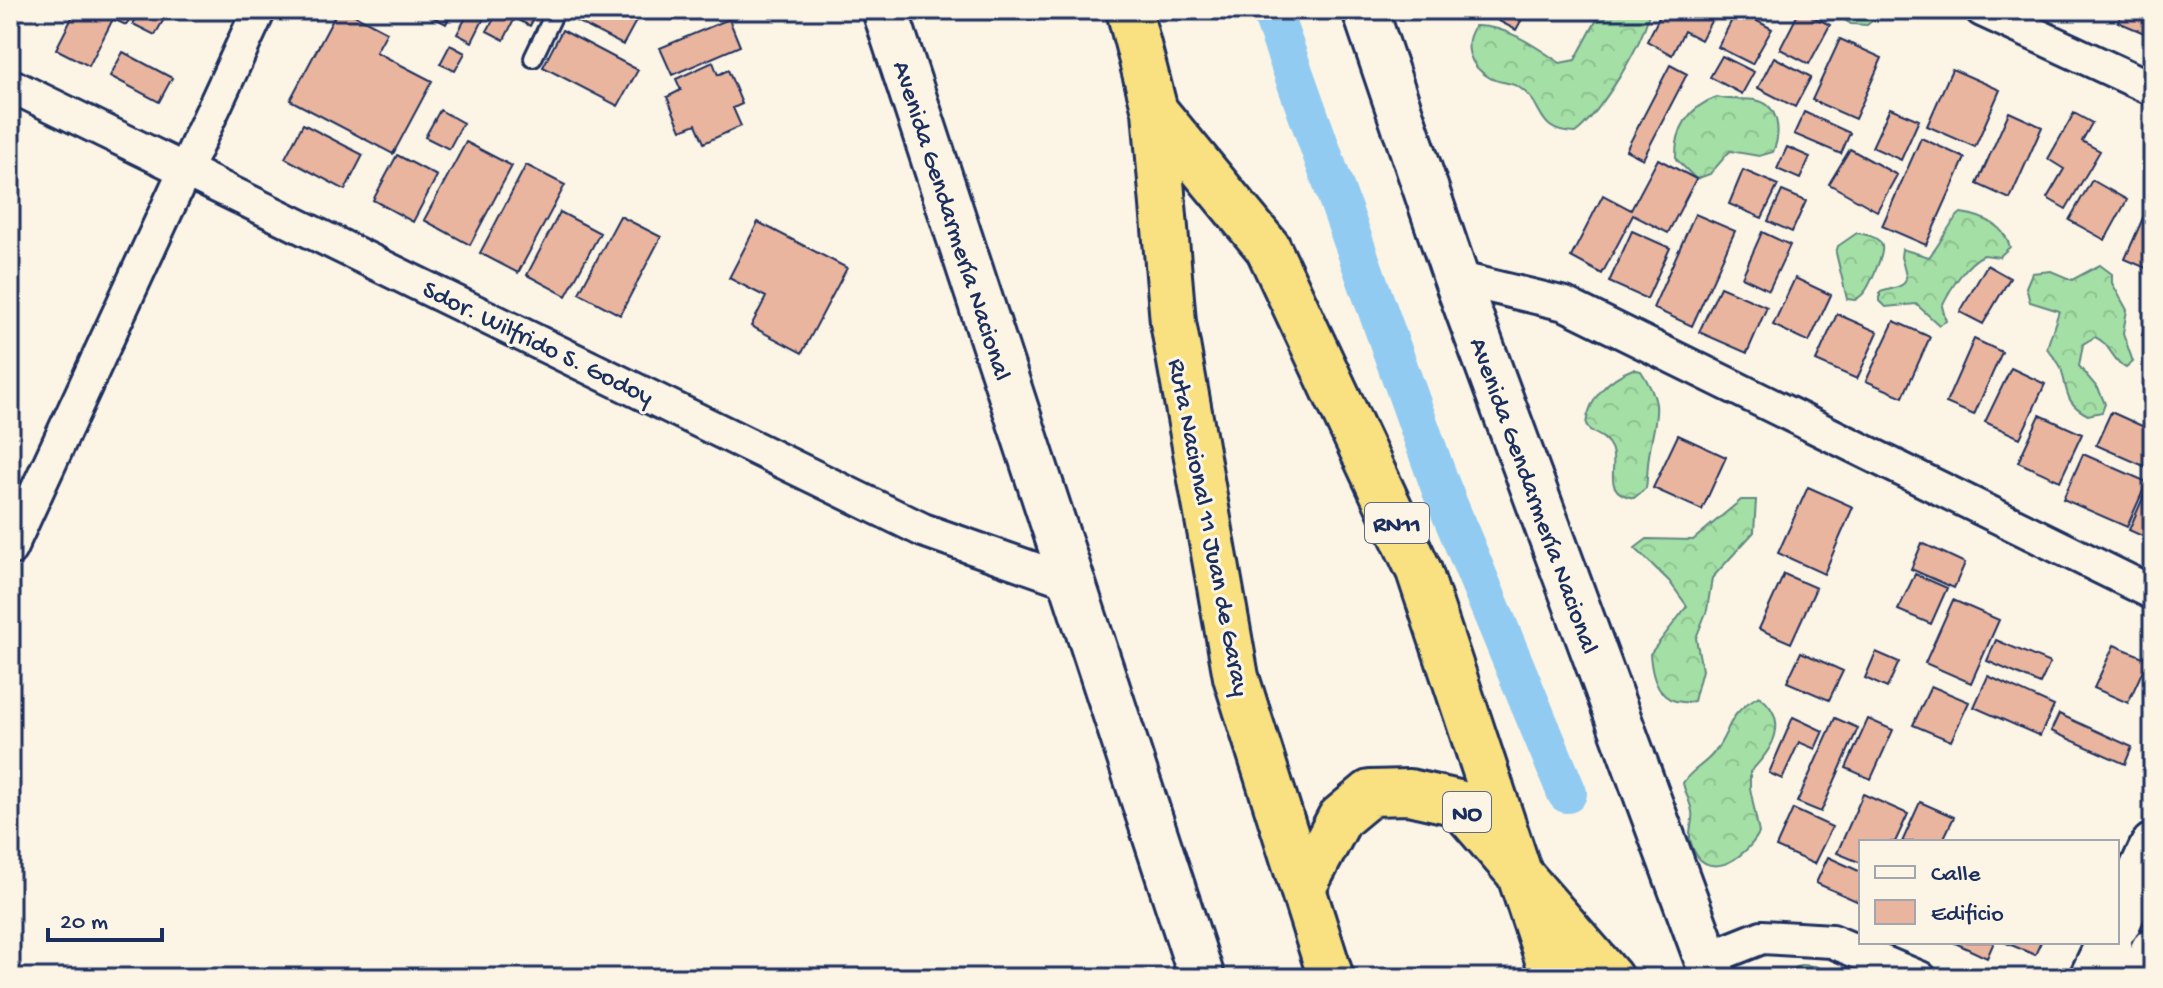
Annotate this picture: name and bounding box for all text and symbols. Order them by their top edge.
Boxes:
street label: Avenida Gendarmería Nacional [883,58,1016,385]
street label: Sdor. Wilfrido S. Godoy [416,276,658,415]
street label: Avenida Gendarmería Nacional [1460,334,1604,659]
street label: Ruta Nacional 11 Juan de Garay [1159,356,1255,699]
road number: RN11 [1365,503,1429,543]
road number: NO [1443,792,1491,832]
legend [1859,840,2119,944]
text: Calle [1931,861,1981,890]
scale bar [48,892,162,942]
text: Edificio [1931,901,2004,930]
text: 20 m [60,909,108,938]

